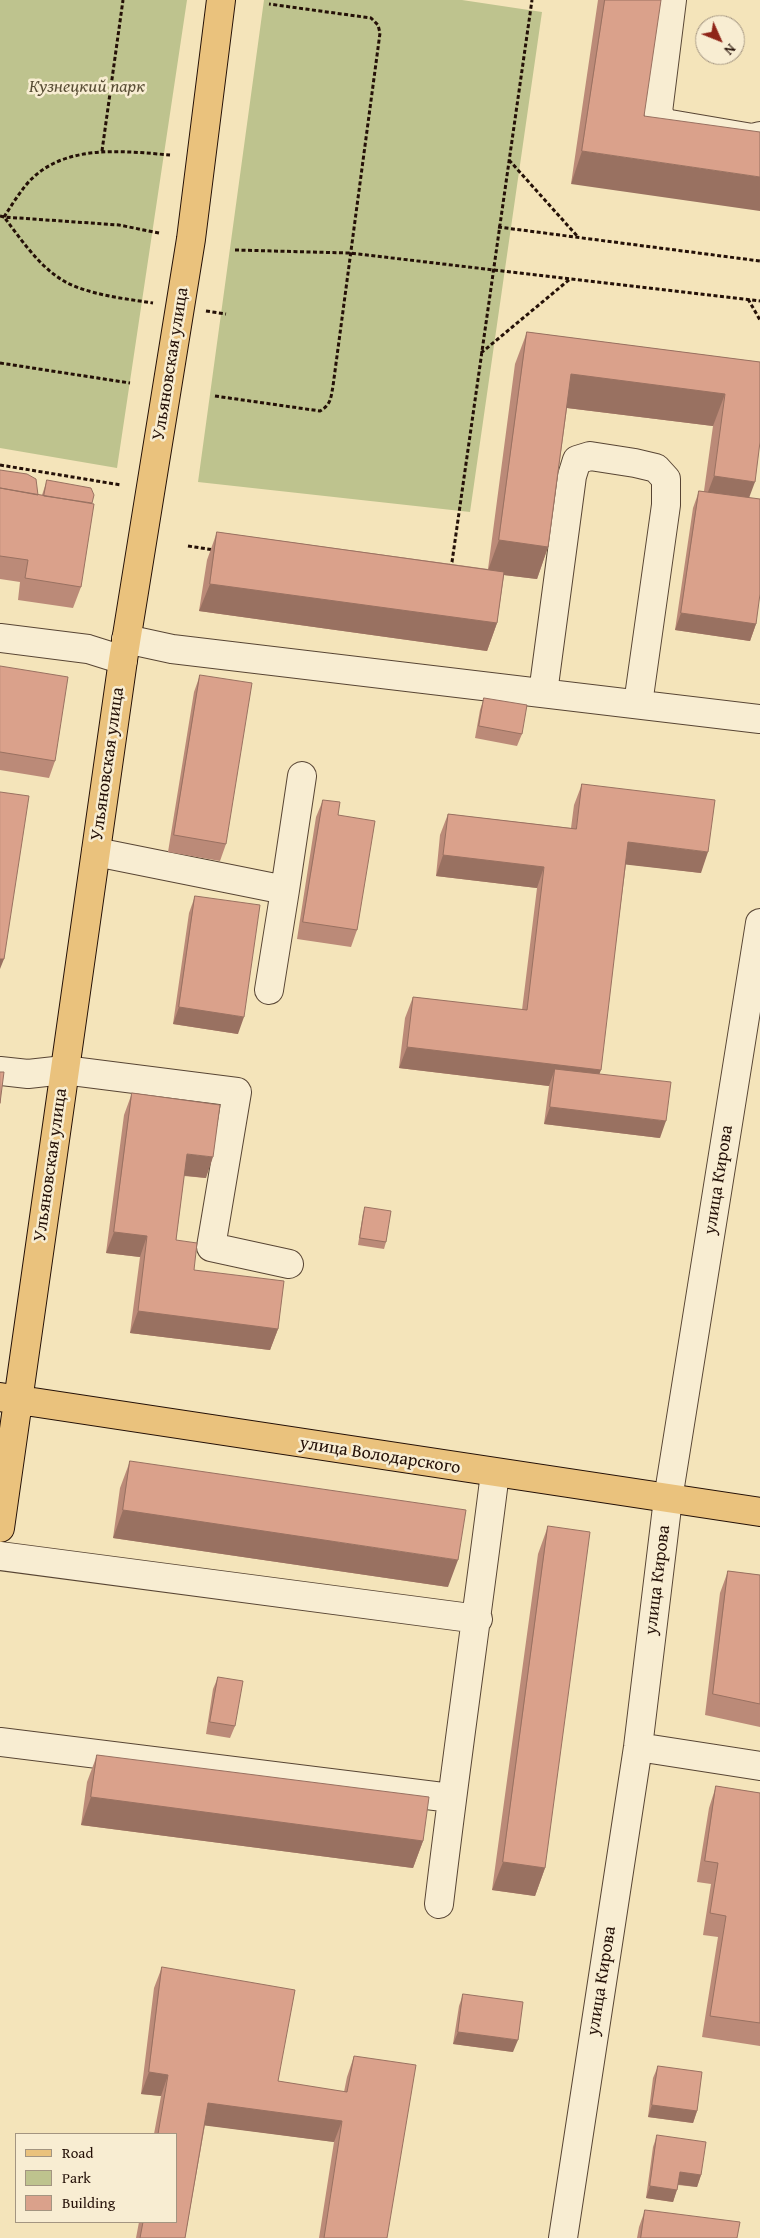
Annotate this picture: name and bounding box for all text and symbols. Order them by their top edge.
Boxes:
north arrow [695,15,745,65]
text: N [720,39,741,60]
park label: Кузнецкий парк [29,76,145,98]
street label: Ульяновская улица [148,286,194,442]
street label: Ульяновская улица [87,686,129,842]
street label: Ульяновская улица [30,1087,72,1243]
street label: улица Кирова [700,1124,738,1236]
street label: улица Володарского [298,1433,462,1479]
street label: улица Кирова [641,1524,675,1636]
street label: улица Кирова [583,1925,621,2037]
legend [15,2133,178,2223]
text: Road [62,2142,93,2163]
text: Park [62,2167,91,2188]
text: Building [62,2192,115,2213]

